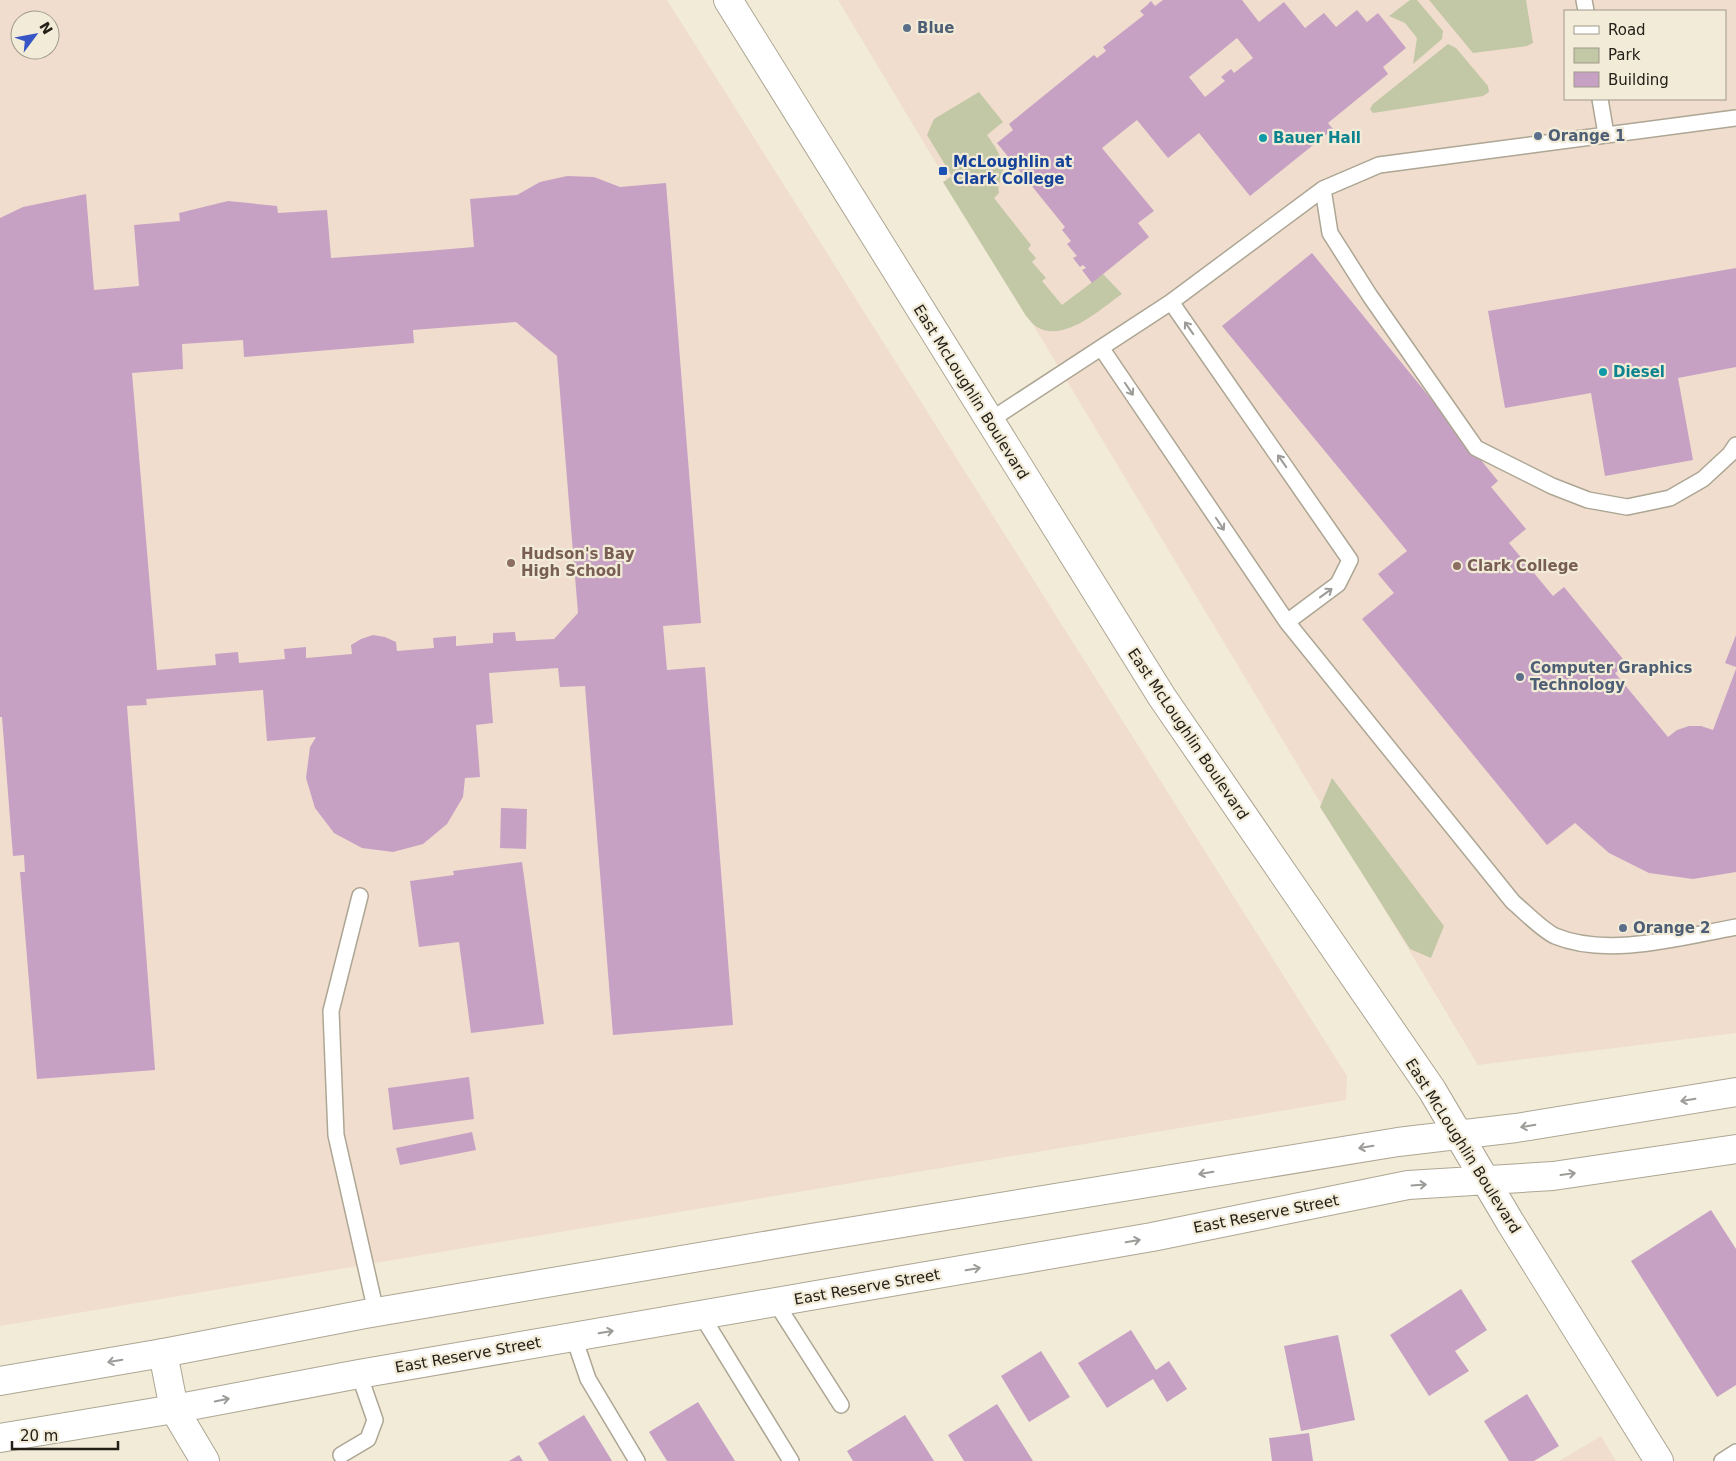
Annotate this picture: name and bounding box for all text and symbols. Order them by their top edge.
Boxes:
north arrow [10,10,60,60]
legend [1564,10,1726,100]
text: N [36,19,56,37]
place label: Blue [917,19,954,37]
text: Road [1608,21,1646,39]
marker: Blue [901,22,913,34]
text: Park [1608,46,1641,64]
text: Building [1608,71,1669,89]
place label: Orange 1 [1548,127,1626,145]
place label: Bauer Hall [1273,129,1361,147]
marker: Orange 1 [1532,130,1544,142]
marker: Bauer Hall [1257,132,1269,144]
place label: McLoughlin at Clark College [953,153,1072,188]
marker: McLoughlin at Clark College [937,165,949,177]
street label: East McLoughlin Boulevard [910,301,1032,483]
one-way arrow [1184,321,1194,335]
place label: Diesel [1613,363,1665,381]
marker: Diesel [1597,366,1609,378]
one-way arrow [1124,382,1134,396]
one-way arrow [1276,454,1287,468]
one-way arrow [1215,516,1225,530]
place label: Hudson's Bay High School [521,545,635,580]
marker: Hudson's Bay High School [505,557,517,569]
place label: Clark College [1467,557,1579,575]
marker: Clark College [1451,560,1463,572]
one-way arrow [1319,588,1333,598]
street label: East McLoughlin Boulevard [1124,645,1252,823]
place label: Computer Graphics Technology [1530,659,1693,694]
marker: Computer Graphics Technology [1514,671,1526,683]
place label: Orange 2 [1633,919,1711,937]
marker: Orange 2 [1617,922,1629,934]
street label: East McLoughlin Boulevard [1402,1055,1524,1237]
one-way arrow [1680,1096,1696,1106]
one-way arrow [1520,1122,1536,1132]
one-way arrow [1359,1143,1375,1153]
one-way arrow [1198,1169,1214,1179]
one-way arrow [1560,1169,1576,1179]
one-way arrow [1411,1180,1427,1189]
street label: East Reserve Street [1192,1191,1340,1237]
one-way arrow [1125,1235,1141,1245]
one-way arrow [965,1263,981,1273]
street label: East Reserve Street [793,1265,941,1309]
one-way arrow [598,1327,614,1337]
street label: East Reserve Street [394,1333,542,1377]
one-way arrow [108,1357,124,1367]
one-way arrow [214,1395,230,1405]
scale bar [12,1418,119,1450]
text: 20 m [20,1427,58,1445]

